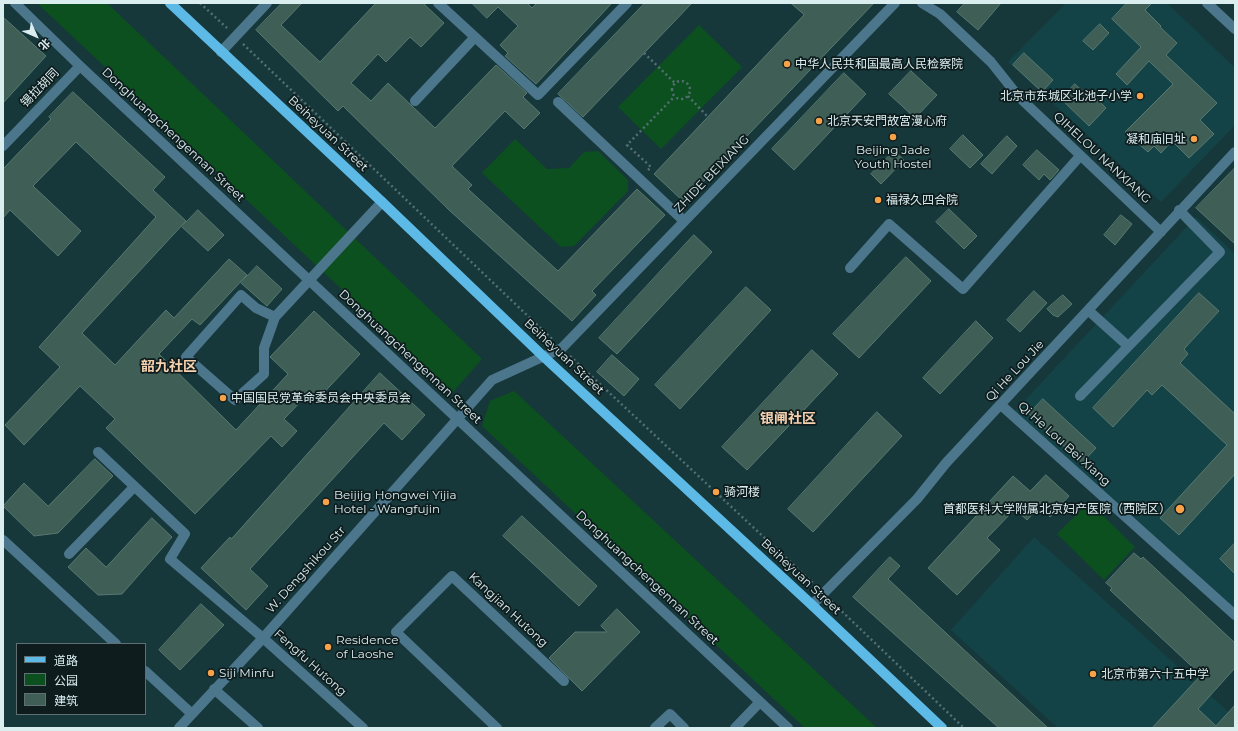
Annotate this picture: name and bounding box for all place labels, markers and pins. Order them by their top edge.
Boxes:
place label: 中华人民共和国最高人民检察院 [795,57,963,71]
marker: 中华人民共和国最高人民检察院 [782,59,792,69]
place label: 北京市东城区北池子小学 [1000,89,1132,103]
marker: 北京市东城区北池子小学 [1135,91,1145,101]
place label: 北京天安門故宮漫心府 [827,114,947,128]
marker: 北京天安門故宮漫心府 [814,116,824,126]
marker: Beijing Jade Youth Hostel [888,132,898,142]
place label: 凝和庙旧址 [1126,132,1186,146]
marker: 凝和庙旧址 [1189,134,1199,144]
place label: Beijing Jade Youth Hostel [855,143,931,171]
place label: 福禄久四合院 [886,193,958,207]
marker: 福禄久四合院 [873,195,883,205]
place label: 中国国民党革命委员会中央委员会 [231,391,411,405]
marker: 中国国民党革命委员会中央委员会 [218,393,228,403]
place label: 骑河楼 [724,485,760,499]
marker: 骑河楼 [711,487,721,497]
place label: Beijijg Hongwei Yijia Hotel - Wangfujin [334,488,457,516]
marker: Beijijg Hongwei Yijia Hotel - Wangfujin [321,497,331,507]
place label: 首都医科大学附属北京妇产医院（西院区） [943,502,1171,516]
marker: 首都医科大学附属北京妇产医院（西院区） [1174,503,1186,515]
place label: Residence of Laoshe [336,633,398,661]
marker: Residence of Laoshe [323,642,333,652]
place label: Siji Minfu [219,666,274,680]
place label: 北京市第六十五中学 [1101,667,1209,681]
marker: Siji Minfu [206,668,216,678]
marker: 北京市第六十五中学 [1088,669,1098,679]

